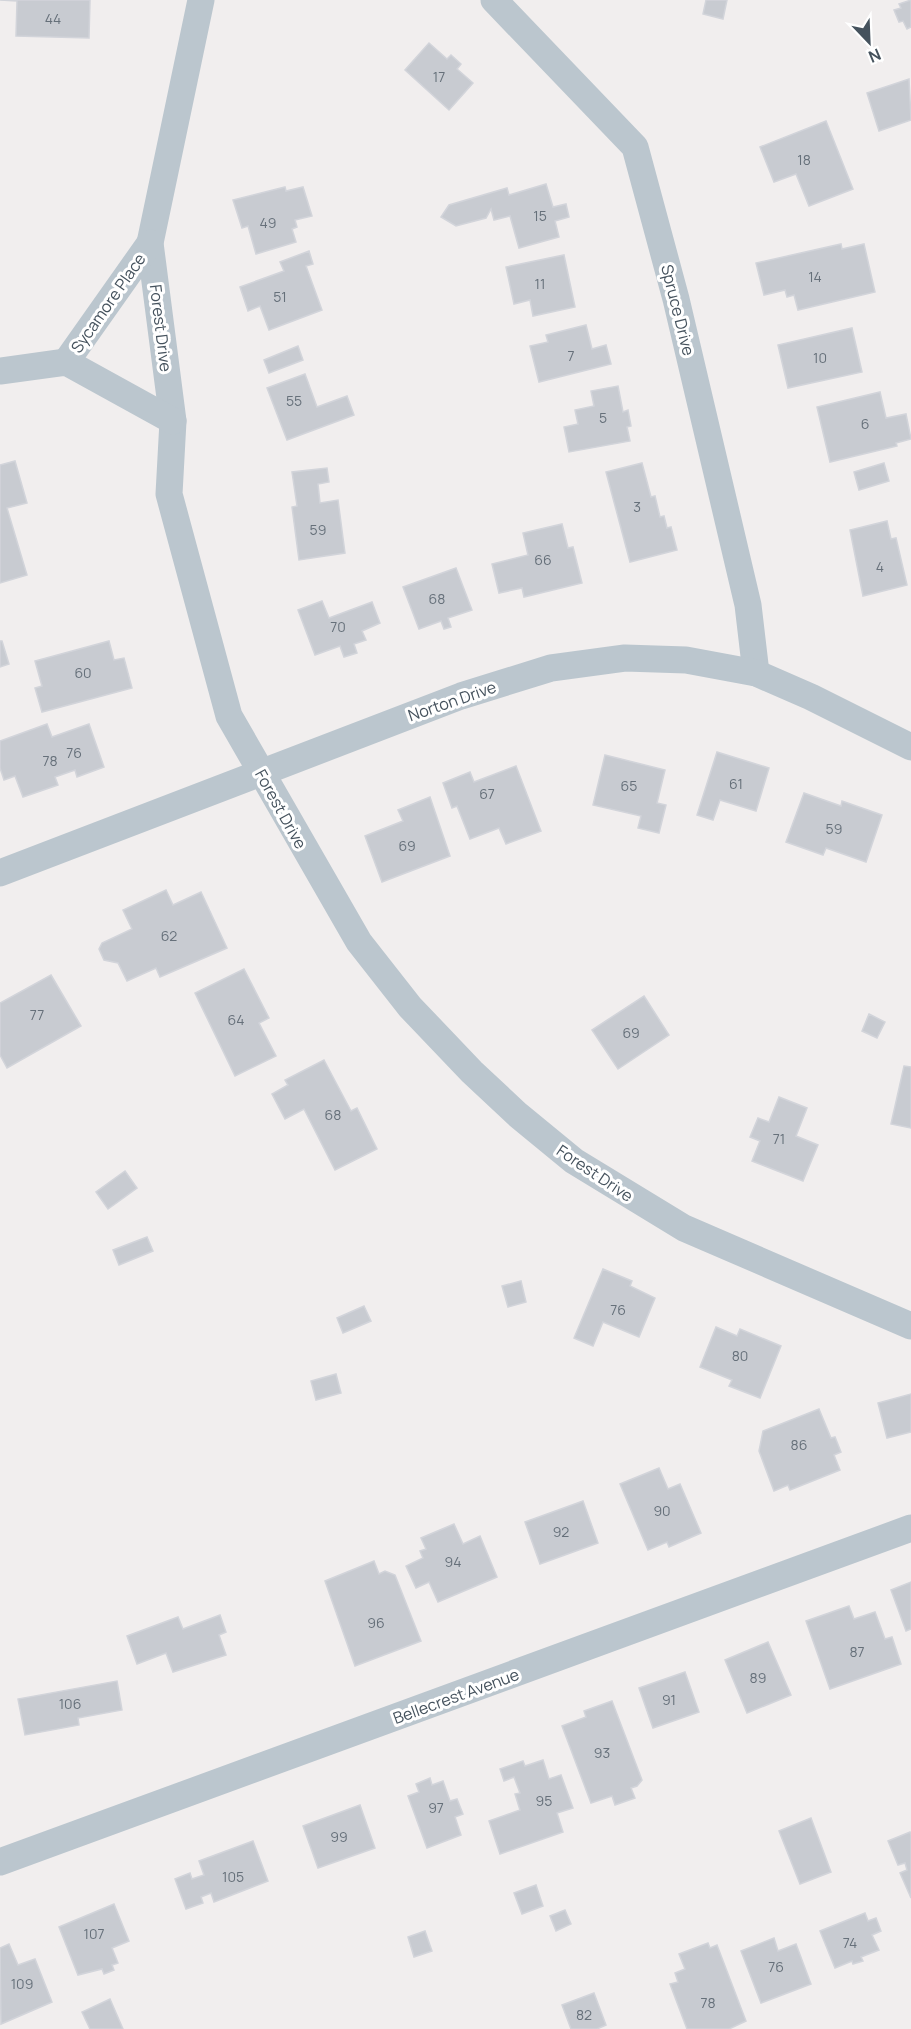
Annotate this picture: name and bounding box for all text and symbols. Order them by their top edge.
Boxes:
house number: 44 [45,9,61,28]
north arrow [839,12,899,72]
text: N [865,43,884,68]
house number: 17 [433,67,445,86]
house number: 18 [797,150,811,169]
house number: 15 [533,206,547,225]
house number: 49 [260,213,276,232]
street label: Sycamore Place [65,249,151,357]
street label: Spruce Drive [656,262,700,358]
house number: 14 [808,267,822,286]
house number: 11 [535,274,545,293]
street label: Forest Drive [145,283,177,373]
house number: 51 [273,287,287,306]
house number: 7 [567,346,575,365]
house number: 10 [813,348,827,367]
house number: 55 [286,391,302,410]
house number: 5 [599,408,607,427]
house number: 6 [861,414,869,433]
house number: 3 [633,497,641,516]
house number: 59 [310,520,326,539]
house number: 66 [534,550,552,569]
house number: 4 [876,557,884,576]
house number: 68 [429,589,445,608]
house number: 70 [330,617,346,636]
house number: 60 [74,663,92,682]
street label: Norton Drive [405,676,499,726]
house number: 76 [66,743,82,762]
house number: 78 [42,751,58,770]
street label: Forest Drive [250,765,312,853]
house number: 61 [729,774,743,793]
house number: 65 [621,776,637,795]
house number: 67 [479,784,495,803]
house number: 59 [826,819,842,838]
house number: 69 [398,836,416,855]
house number: 62 [161,926,177,945]
house number: 77 [30,1005,44,1024]
house number: 64 [228,1010,244,1029]
house number: 69 [622,1023,640,1042]
house number: 68 [325,1105,341,1124]
house number: 71 [773,1129,785,1148]
street label: Forest Drive [553,1139,637,1207]
house number: 76 [610,1300,626,1319]
house number: 80 [732,1346,748,1365]
house number: 86 [791,1435,807,1454]
house number: 90 [653,1501,671,1520]
house number: 92 [553,1522,569,1541]
house number: 94 [445,1552,461,1571]
house number: 96 [367,1613,385,1632]
house number: 87 [849,1642,865,1661]
street label: Bellecrest Avenue [390,1663,522,1729]
house number: 89 [750,1668,766,1687]
house number: 91 [662,1690,676,1709]
house number: 106 [59,1694,81,1713]
house number: 93 [594,1743,610,1762]
house number: 95 [536,1791,552,1810]
house number: 97 [428,1798,444,1817]
house number: 99 [330,1827,348,1846]
house number: 105 [222,1867,244,1886]
house number: 107 [83,1924,105,1943]
house number: 74 [843,1933,857,1952]
house number: 76 [768,1957,784,1976]
house number: 109 [11,1974,33,1993]
house number: 78 [700,1993,716,2012]
house number: 82 [576,2005,592,2024]

